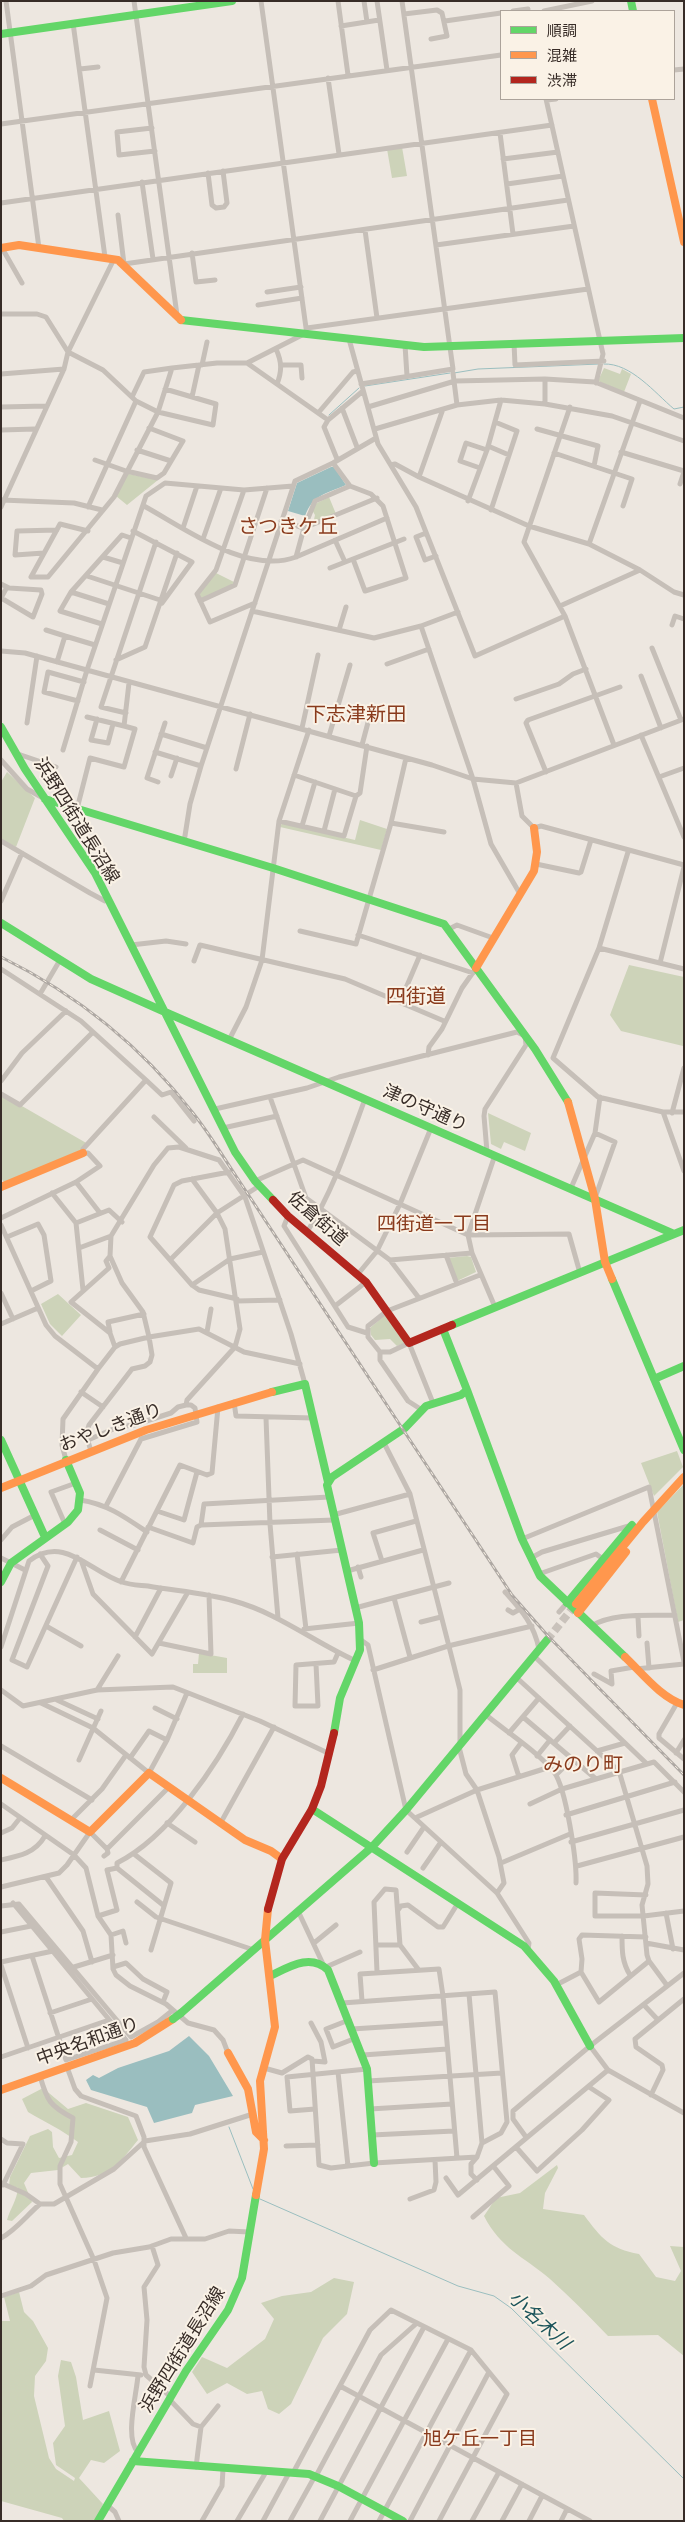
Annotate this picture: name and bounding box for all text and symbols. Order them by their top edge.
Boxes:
legend [500,10,675,100]
text: 順調 [547,22,577,39]
text: 混雑 [547,47,577,64]
text: 渋滞 [547,72,577,89]
district label: さつきケ丘 [238,515,338,539]
district label: 下志津新田 [306,703,406,727]
street label: 浜野四街道長沼線 [29,754,123,888]
district label: 四街道 [386,985,446,1009]
street label: 津の守通り [379,1081,471,1137]
street label: 佐倉街道 [283,1187,351,1251]
district label: 四街道一丁目 [377,1214,491,1236]
street label: おやしき通り [57,1399,165,1457]
district label: みのり町 [543,1753,623,1777]
street label: 中央名和通り [34,2013,142,2071]
street label: 浜野四街道長沼線 [136,2283,230,2417]
water label: 小名木川 [503,2287,575,2355]
district label: 旭ケ丘一丁目 [423,2429,537,2451]

